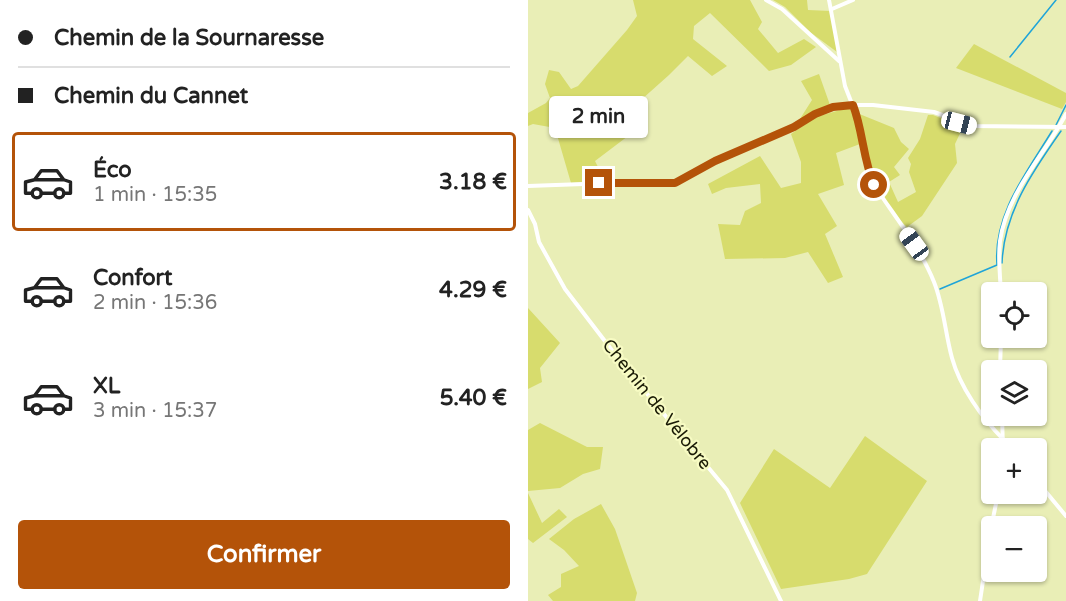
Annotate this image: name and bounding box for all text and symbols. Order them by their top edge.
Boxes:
text: Chemin de la Sournaresse [54,25,324,51]
text: Chemin du Cannet [54,83,248,109]
callout: 2 min [550,96,649,138]
text: 2 min [572,105,625,129]
car [939,110,979,136]
icon: car [21,155,75,209]
text: Éco [93,157,132,183]
text: 3.18 € [439,169,507,195]
route end [585,169,612,196]
route start [860,171,887,198]
text: 1 min · 15:35 [93,183,217,207]
car [896,224,932,264]
icon: car [21,263,75,317]
text: Confort [93,265,172,291]
text: 4.29 € [439,277,507,303]
map controls [981,282,1047,582]
button: locate [981,282,1047,348]
text: 2 min · 15:36 [93,291,217,315]
street label: Chemin de Vélobre [598,334,716,474]
button: layers [981,360,1047,426]
icon: car [21,371,75,425]
text: XL [93,373,120,399]
text: 5.40 € [440,385,507,411]
text: 3 min · 15:37 [93,399,217,423]
button: + [981,438,1047,504]
button: − [981,516,1047,582]
button: Confirmer [18,520,510,589]

